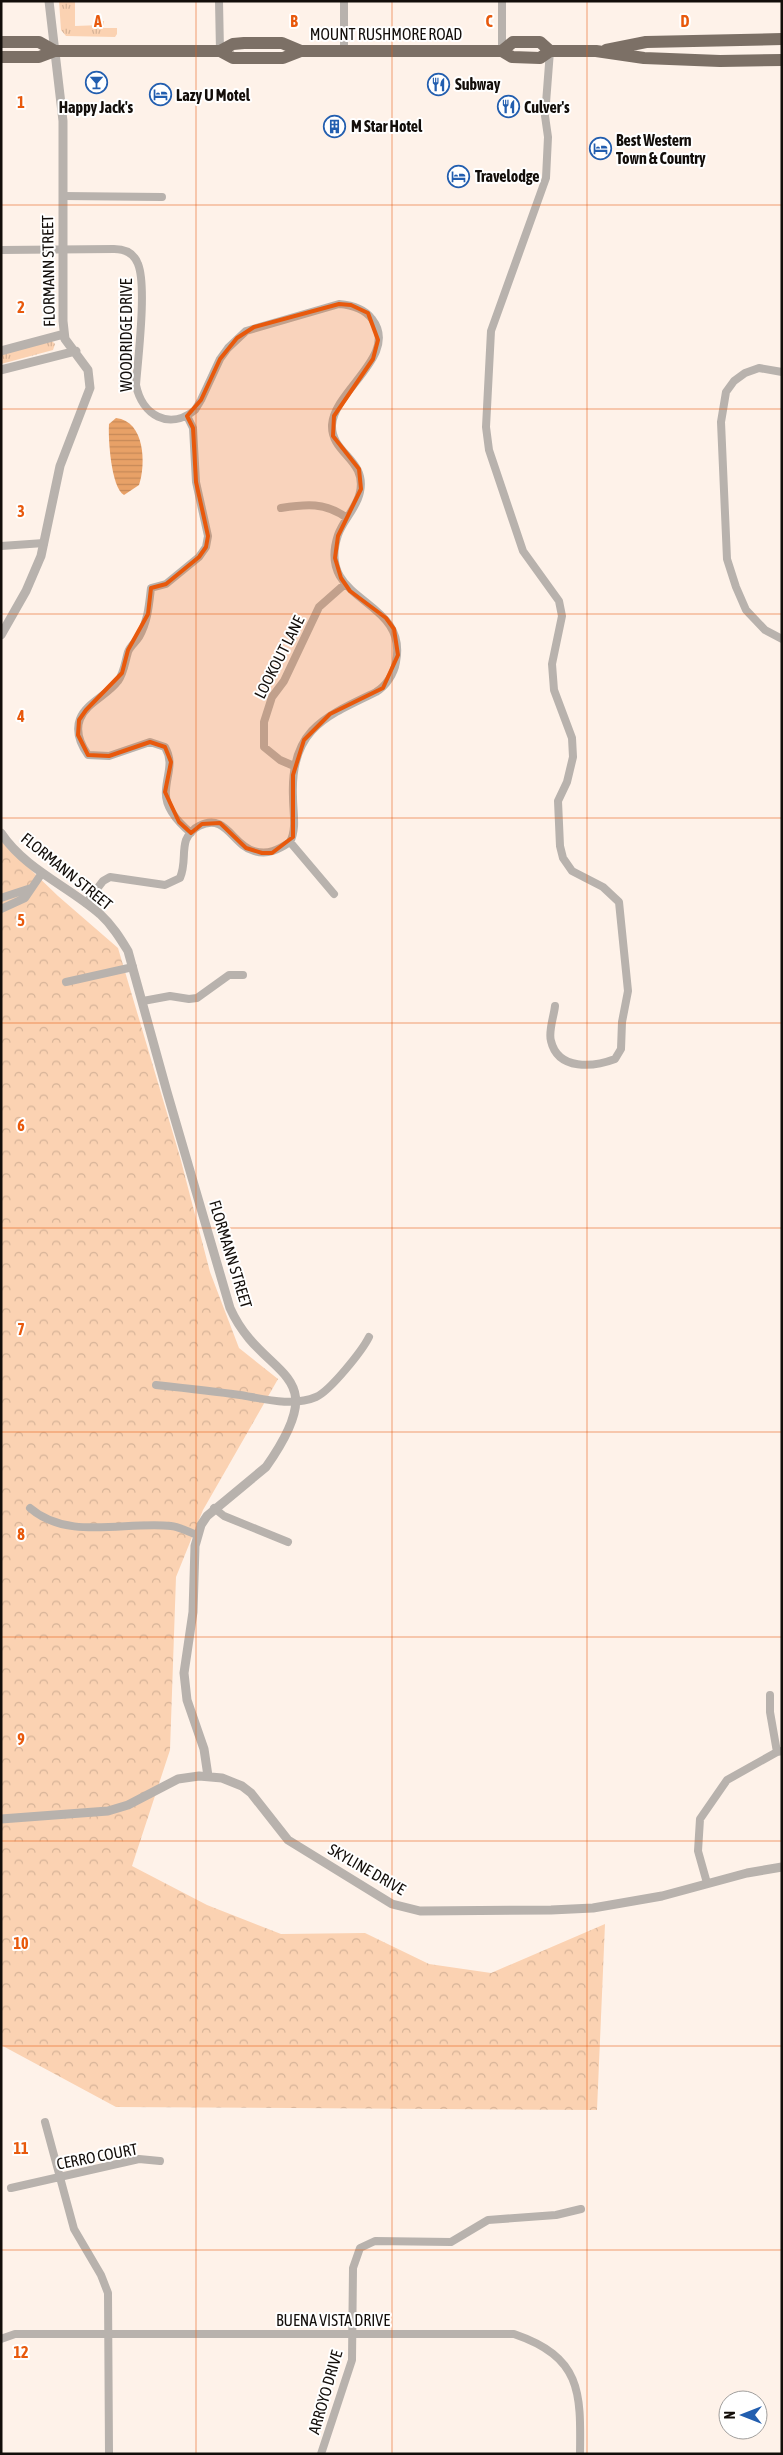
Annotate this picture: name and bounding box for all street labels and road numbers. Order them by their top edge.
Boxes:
street label: MOUNT RUSHMORE ROAD [310,25,462,43]
street label: FLORMANN STREET [38,215,58,327]
street label: WOODRIDGE DRIVE [117,278,135,392]
street label: LOOKOUT LANE [251,613,308,701]
street label: FLORMANN STREET [18,829,116,913]
street label: FLORMANN STREET [206,1198,256,1310]
street label: SKYLINE DRIVE [325,1840,409,1898]
street label: CERRO COURT [55,2139,139,2173]
street label: BUENA VISTA DRIVE [276,2311,390,2329]
street label: ARROYO DRIVE [304,2348,346,2436]

